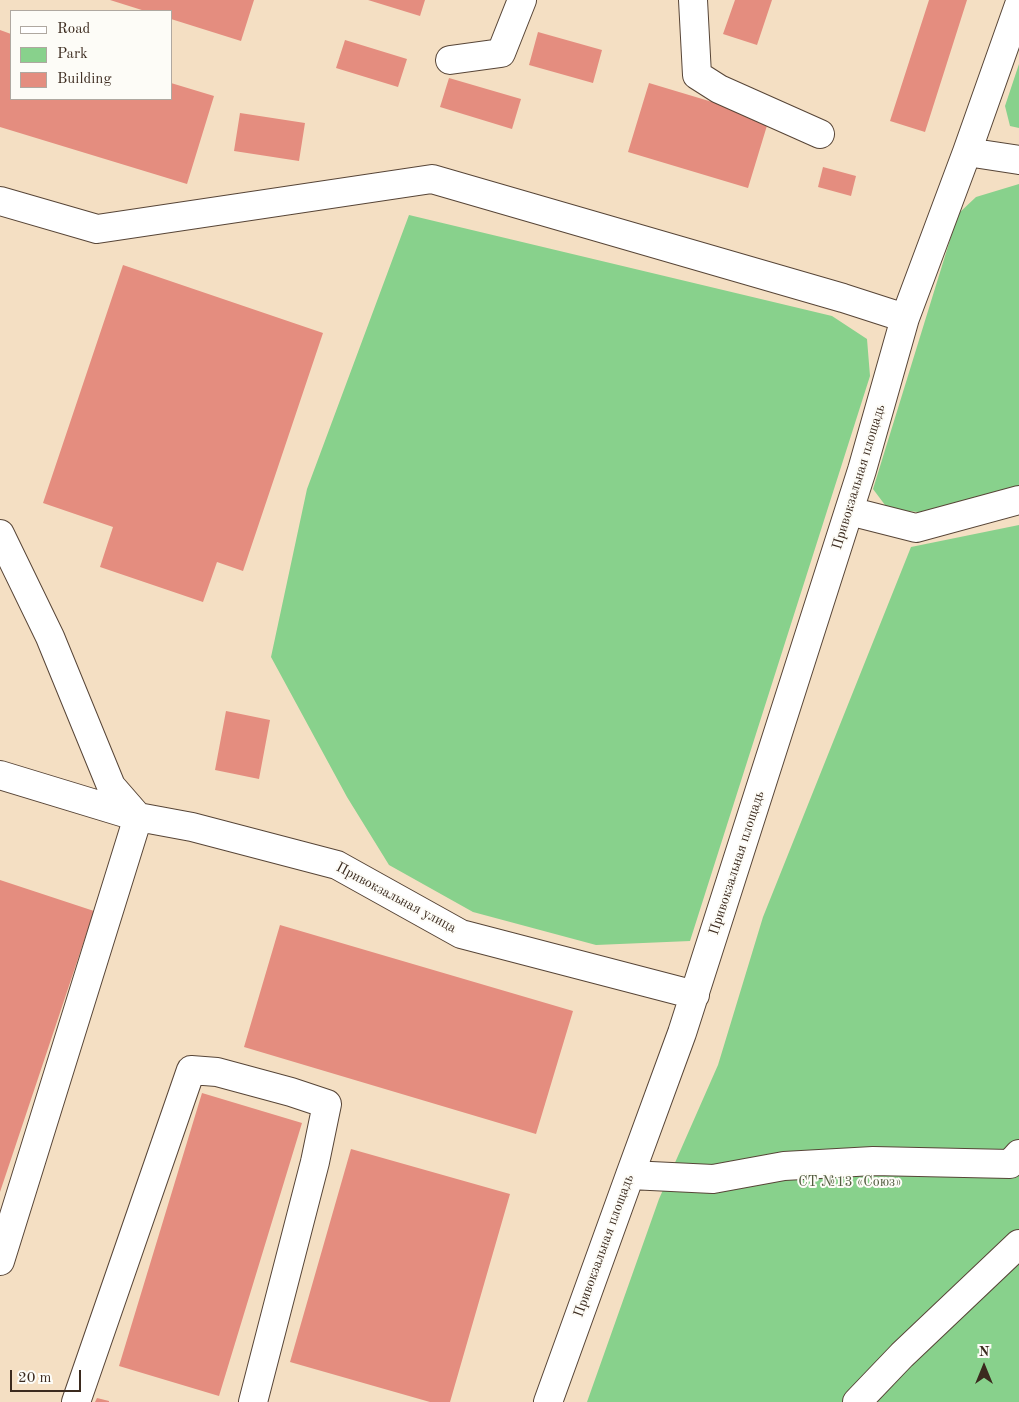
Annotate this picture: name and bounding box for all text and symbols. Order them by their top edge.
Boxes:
legend [10,10,172,100]
text: Road [57,22,90,37]
text: Park [57,47,88,62]
text: Building [57,72,112,87]
street label: Привокзальная площадь [829,402,889,552]
street label: Привокзальная площадь [706,789,768,937]
street label: Привокзальная улица [333,859,459,937]
street label: Привокзальная площадь [570,1172,638,1320]
park label: СТ №13 «Союз» [798,1174,902,1190]
north arrow [959,1342,1009,1392]
text: N [979,1345,989,1359]
scale bar [12,1360,84,1392]
text: 20 m [18,1371,52,1386]

